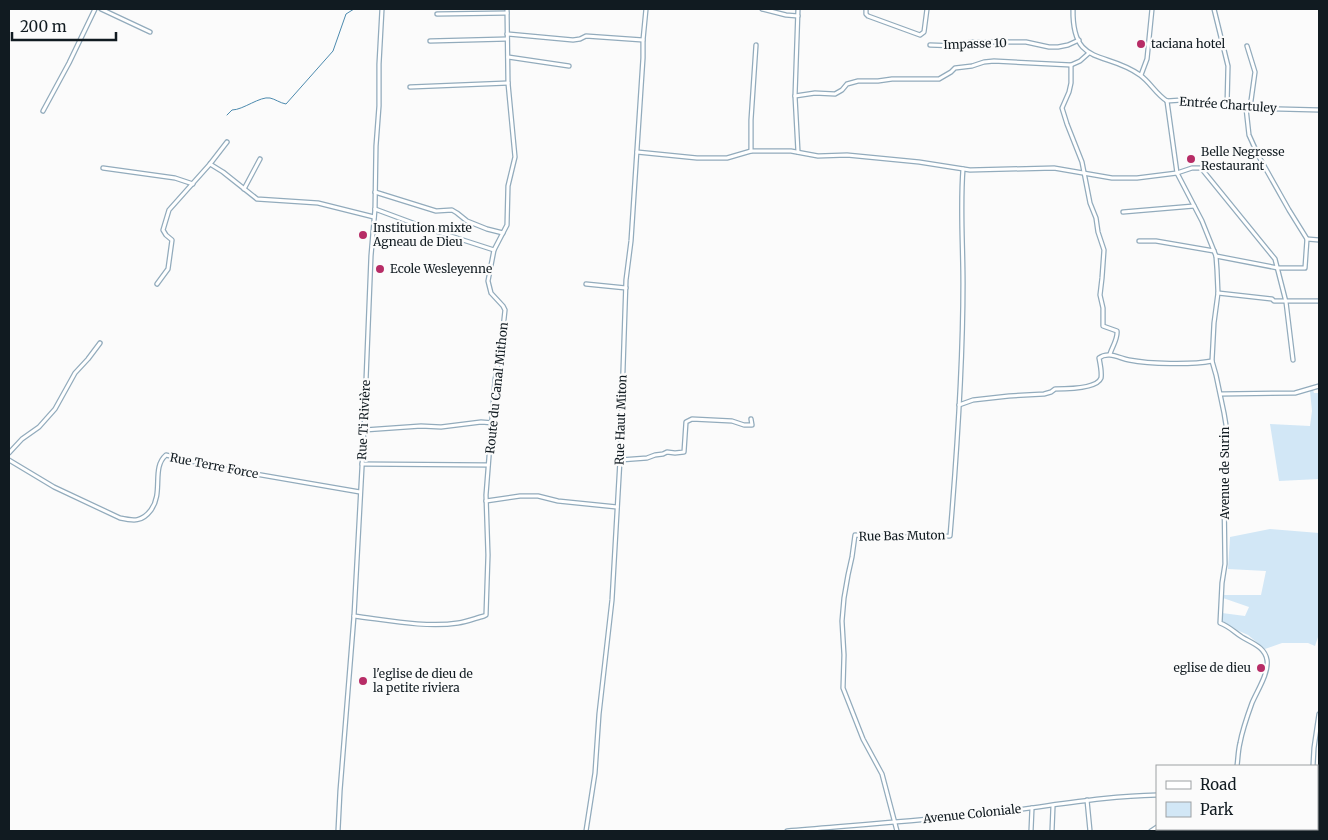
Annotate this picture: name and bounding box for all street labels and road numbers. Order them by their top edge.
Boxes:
street label: Impasse 10 [943,35,1007,52]
street label: Entrée Chartuley [1179,94,1277,115]
street label: Route du Canal Mithon [482,321,511,454]
street label: Rue Haut Miton [611,374,630,465]
street label: Rue Ti Rivière [354,379,373,460]
street label: Avenue de Surin [1217,426,1232,521]
street label: Rue Terre Force [169,450,260,481]
street label: Rue Bas Muton [859,527,946,544]
street label: Avenue Coloniale [921,801,1022,826]

